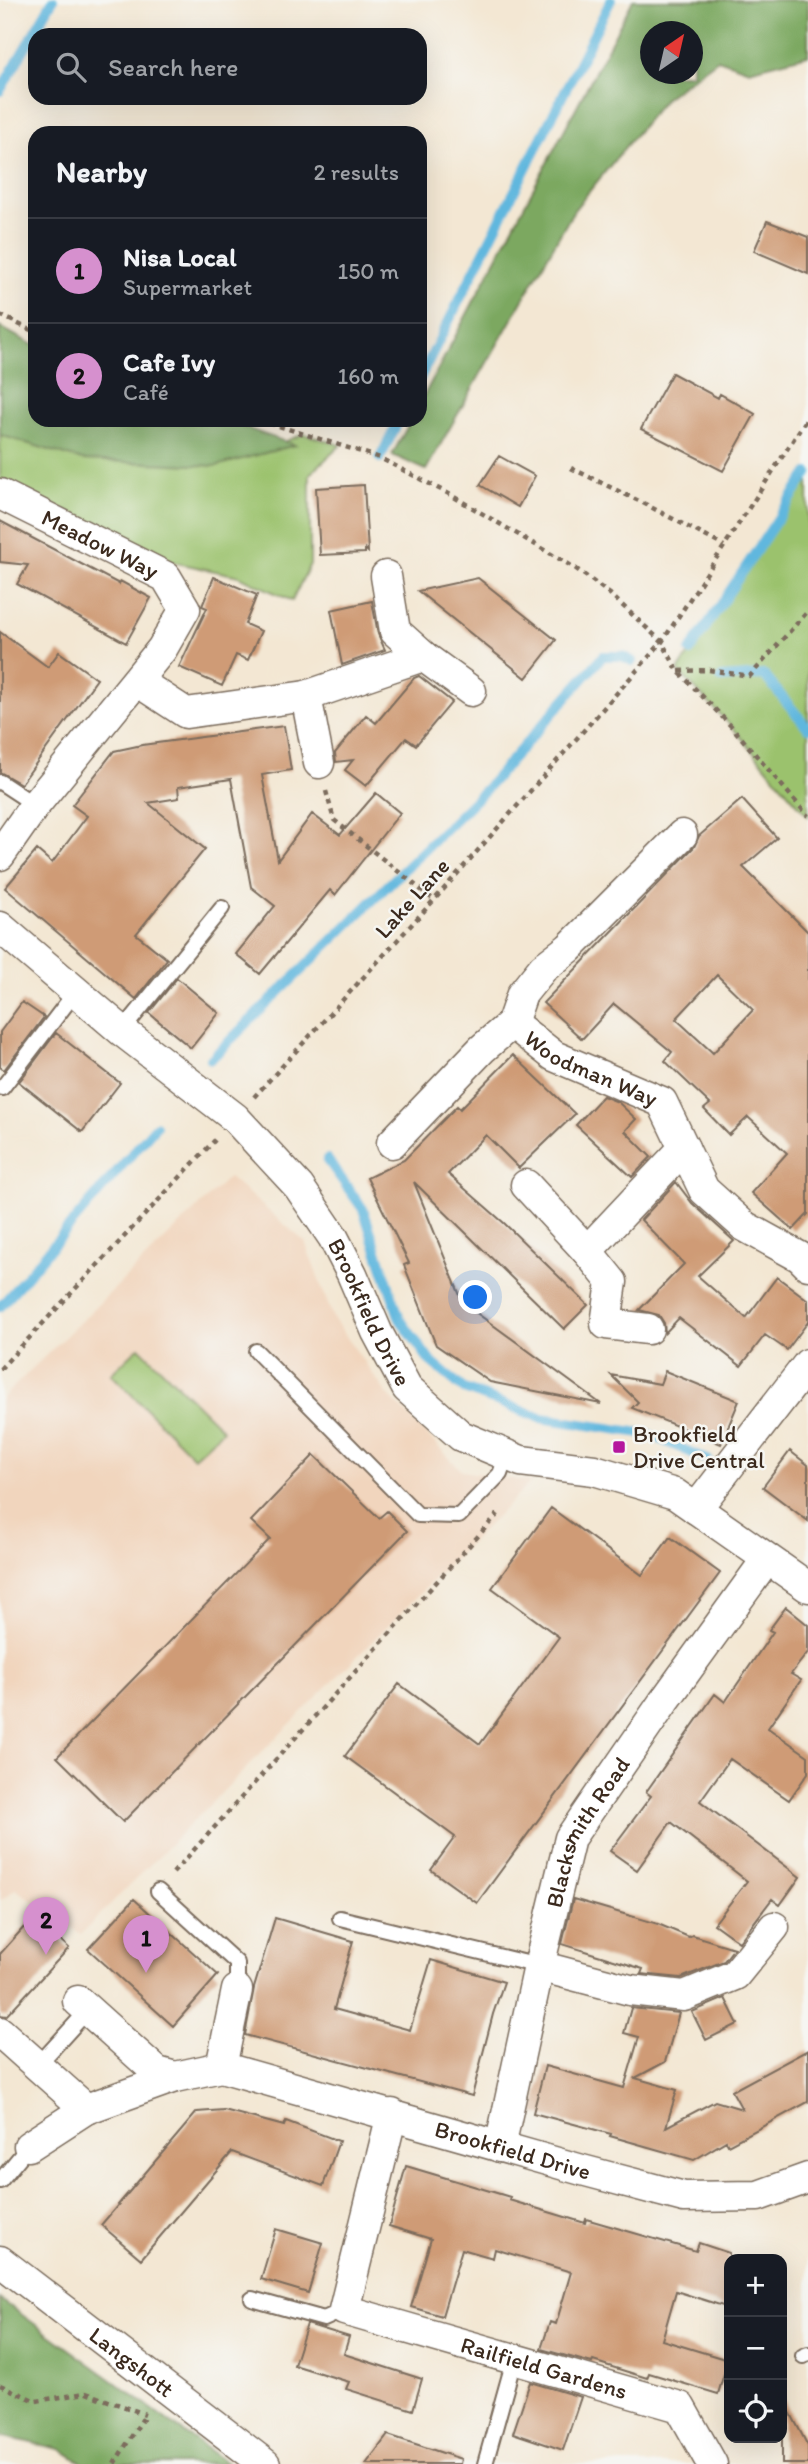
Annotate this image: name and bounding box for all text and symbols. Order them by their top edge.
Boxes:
north arrow [640,21,703,84]
search box [28,28,427,105]
icon: search [52,48,90,86]
text: Search here [108,51,238,83]
text: Nearby [56,153,147,190]
text: 2 results [313,158,399,186]
text: Nisa Local [123,241,237,273]
text: 1 [74,257,84,285]
text: 150 m [338,257,399,285]
text: Supermarket [123,273,252,301]
text: Cafe Ivy [123,346,215,378]
text: 2 [73,362,85,390]
text: 160 m [337,362,399,390]
text: Café [123,378,169,406]
street label: Meadow Way [37,503,163,585]
street label: Lake Lane [369,852,455,944]
street label: Woodman Way [519,1024,662,1113]
street label: Brookfield Drive [322,1233,417,1391]
your location [458,1280,492,1314]
place label: Brookfield Drive Central [633,1420,765,1474]
marker: Brookfield Drive Central [611,1439,627,1455]
street label: Blacksmith Road [540,1751,636,1910]
pin: 2 [23,1897,69,1955]
pin: 1 [123,1915,169,1973]
street label: Brookfield Drive [432,2115,594,2186]
map controls [724,2254,787,2443]
button: + [724,2254,787,2317]
button: − [724,2317,787,2380]
street label: Langshott [84,2321,180,2403]
street label: Railfield Gardens [458,2330,630,2405]
button: locate [724,2380,787,2443]

